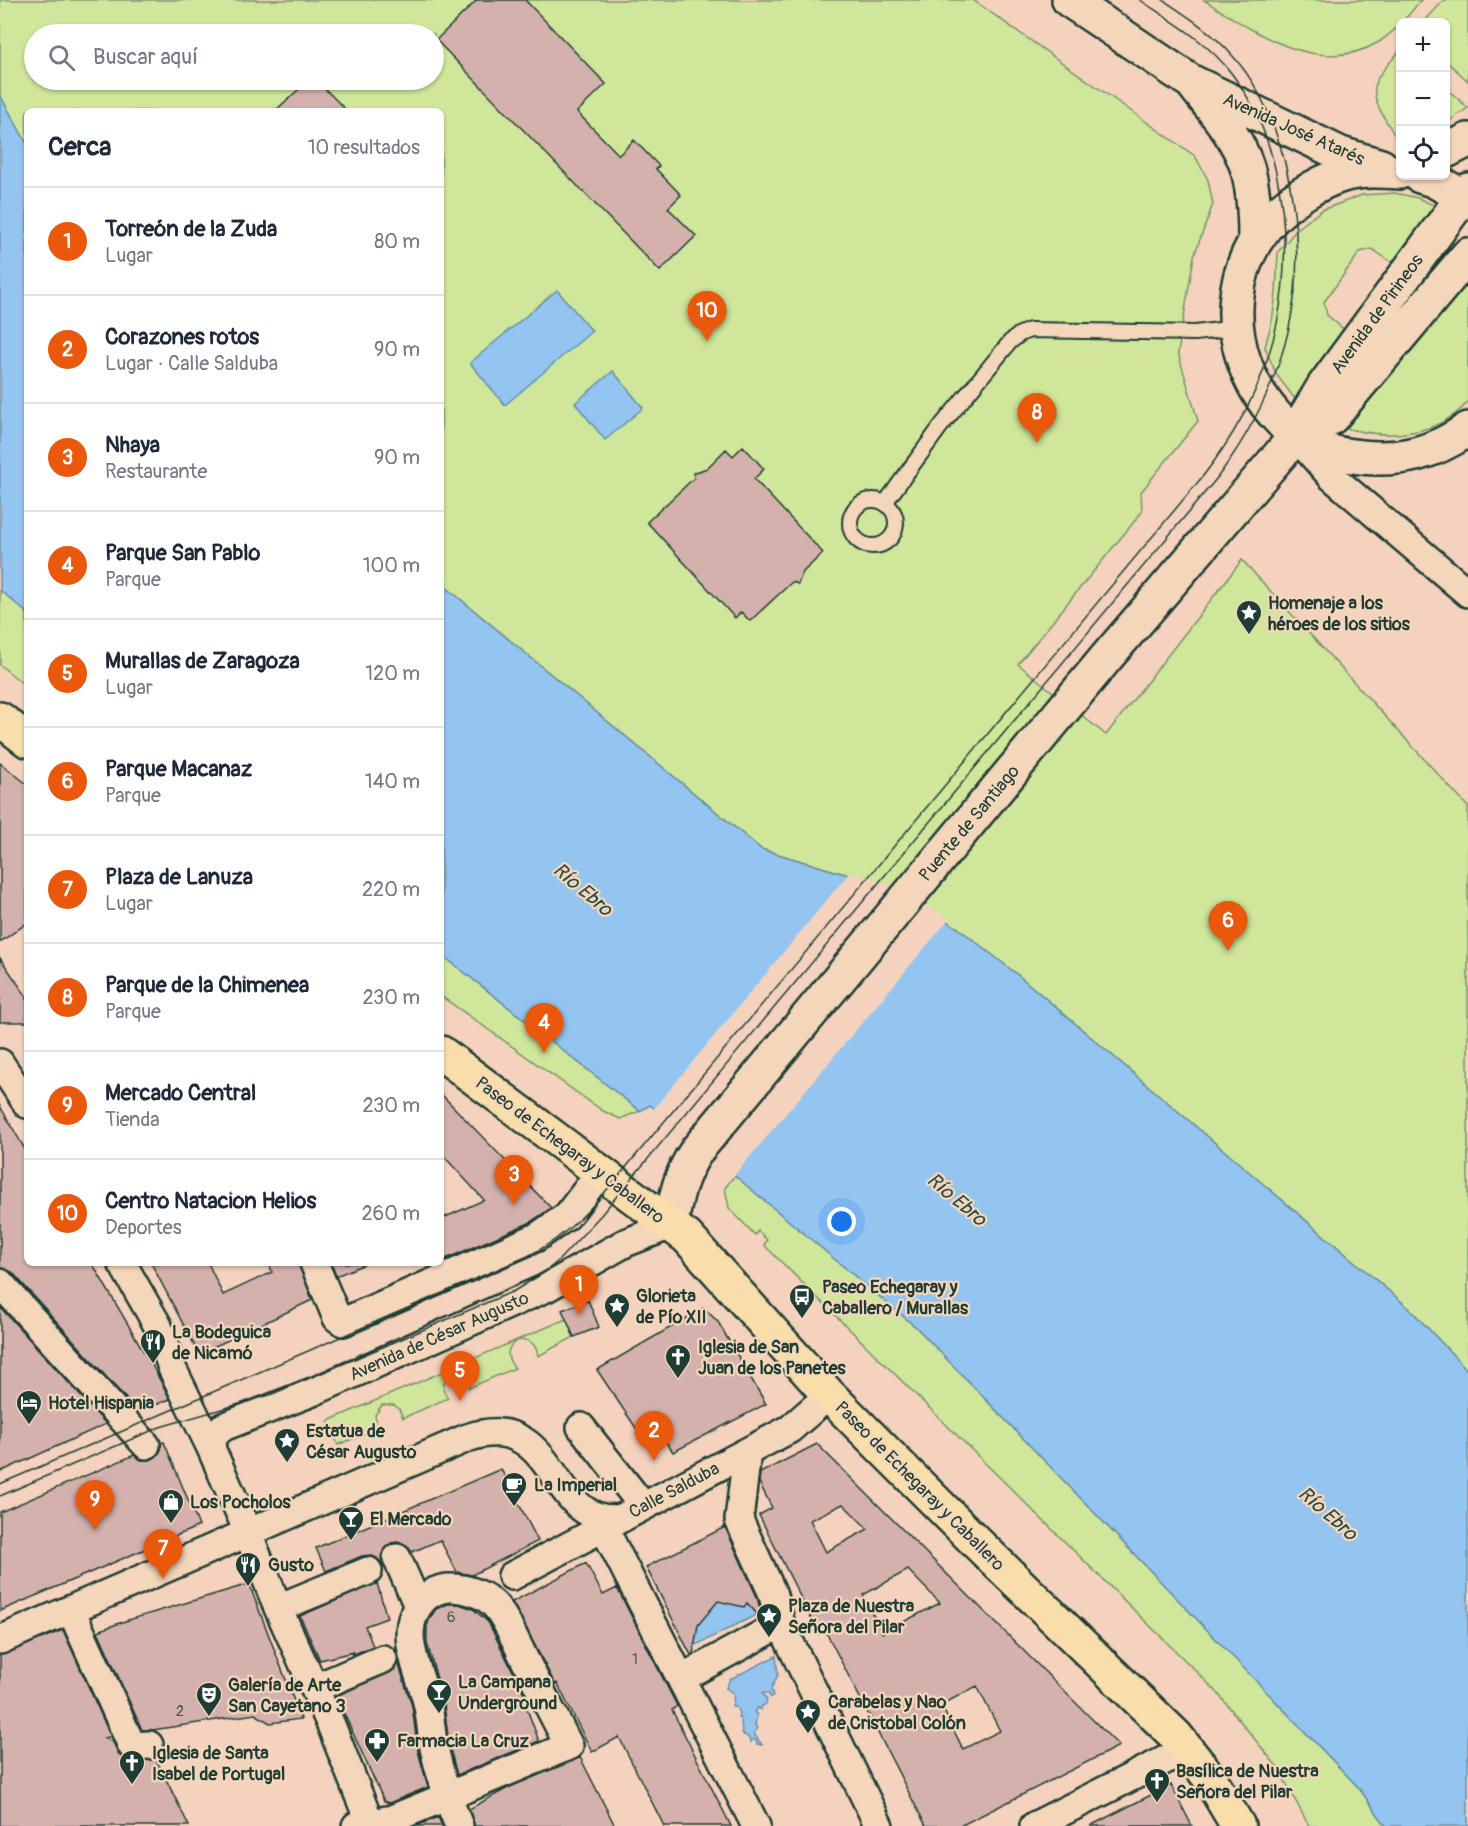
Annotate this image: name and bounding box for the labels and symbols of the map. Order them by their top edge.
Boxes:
street label: Avenida José Atarés [1219,88,1368,171]
street label: Avenida de Pirineos [1326,250,1429,379]
pin: 10 [688,292,726,341]
pin: 8 [1018,394,1056,443]
place label: Homenaje a los héroes de los sitios [1268,592,1411,636]
place icon: Homenaje a los héroes de los sitios [1234,598,1264,636]
street label: Puente de Santiago [914,760,1025,886]
water label: Río Ebro [548,857,618,922]
pin: 6 [1208,902,1248,951]
pin: 4 [524,1004,564,1053]
street label: Paseo de Echegaray y Caballero [471,1072,669,1229]
pin: 3 [494,1156,534,1205]
water label: Río Ebro [922,1167,992,1232]
your location [827,1207,856,1236]
pin: 1 [560,1266,598,1315]
place label: Paseo Echegaray y Caballero / Murallas [822,1276,969,1320]
bus stop icon: Paseo Echegaray y Caballero / Murallas [787,1282,817,1320]
place label: Glorieta de Pío XII [636,1285,707,1329]
street label: Avenida de César Augusto [346,1286,533,1386]
place icon: Glorieta de Pío XII [602,1291,632,1329]
place label: La Bodeguica de Nicamó [172,1321,272,1365]
restaurant icon: La Bodeguica de Nicamó [138,1327,168,1365]
place label: Iglesia de San Juan de los Panetes [698,1336,847,1380]
church icon: Iglesia de San Juan de los Panetes [663,1342,693,1380]
pin: 5 [440,1352,480,1401]
hotel icon: Hotel Hispania [14,1388,44,1426]
place label: Hotel Hispania [48,1392,155,1415]
street label: Paseo de Echegaray y Caballero [830,1397,1010,1576]
pin: 2 [634,1412,674,1461]
place label: Estatua de César Augusto [306,1420,417,1464]
place icon: Estatua de César Augusto [272,1426,302,1464]
street label: Calle Salduba [625,1457,723,1524]
cafe icon: La Imperial [499,1470,529,1508]
place label: La Imperial [534,1474,617,1497]
pin: 9 [76,1480,115,1530]
water label: Río Ebro [1293,1481,1363,1547]
shop icon: Los Pocholos [156,1487,186,1525]
place label: Los Pocholos [190,1491,292,1514]
bar icon: El Mercado [336,1504,366,1542]
place label: El Mercado [370,1508,452,1531]
pin: 7 [144,1530,182,1579]
restaurant icon: Gusto [233,1550,263,1588]
place label: Gusto [268,1554,314,1577]
place label: Plaza de Nuestra Señora del Pilar [788,1595,915,1639]
place icon: Plaza de Nuestra Señora del Pilar [754,1601,784,1639]
house number: 6 [447,1608,455,1627]
house number: 1 [632,1650,638,1669]
place label: La Campana Underground [458,1671,557,1715]
place label: Galería de Arte San Cayetano 3 [228,1674,346,1718]
bar icon: La Campana Underground [424,1677,454,1715]
theatre icon: Galería de Arte San Cayetano 3 [194,1680,224,1718]
place label: Carabelas y Nao de Cristobal Colón [828,1691,966,1735]
place icon: Carabelas y Nao de Cristobal Colón [793,1697,823,1735]
house number: 2 [176,1702,184,1721]
pharmacy icon: Farmacia La Cruz [362,1726,392,1764]
place label: Farmacia La Cruz [397,1730,530,1753]
place label: Iglesia de Santa Isabel de Portugal [152,1742,285,1786]
church icon: Iglesia de Santa Isabel de Portugal [117,1748,147,1786]
place label: Basílica de Nuestra Señora del Pilar [1176,1760,1319,1804]
church icon: Basílica de Nuestra Señora del Pilar [1142,1766,1172,1804]

